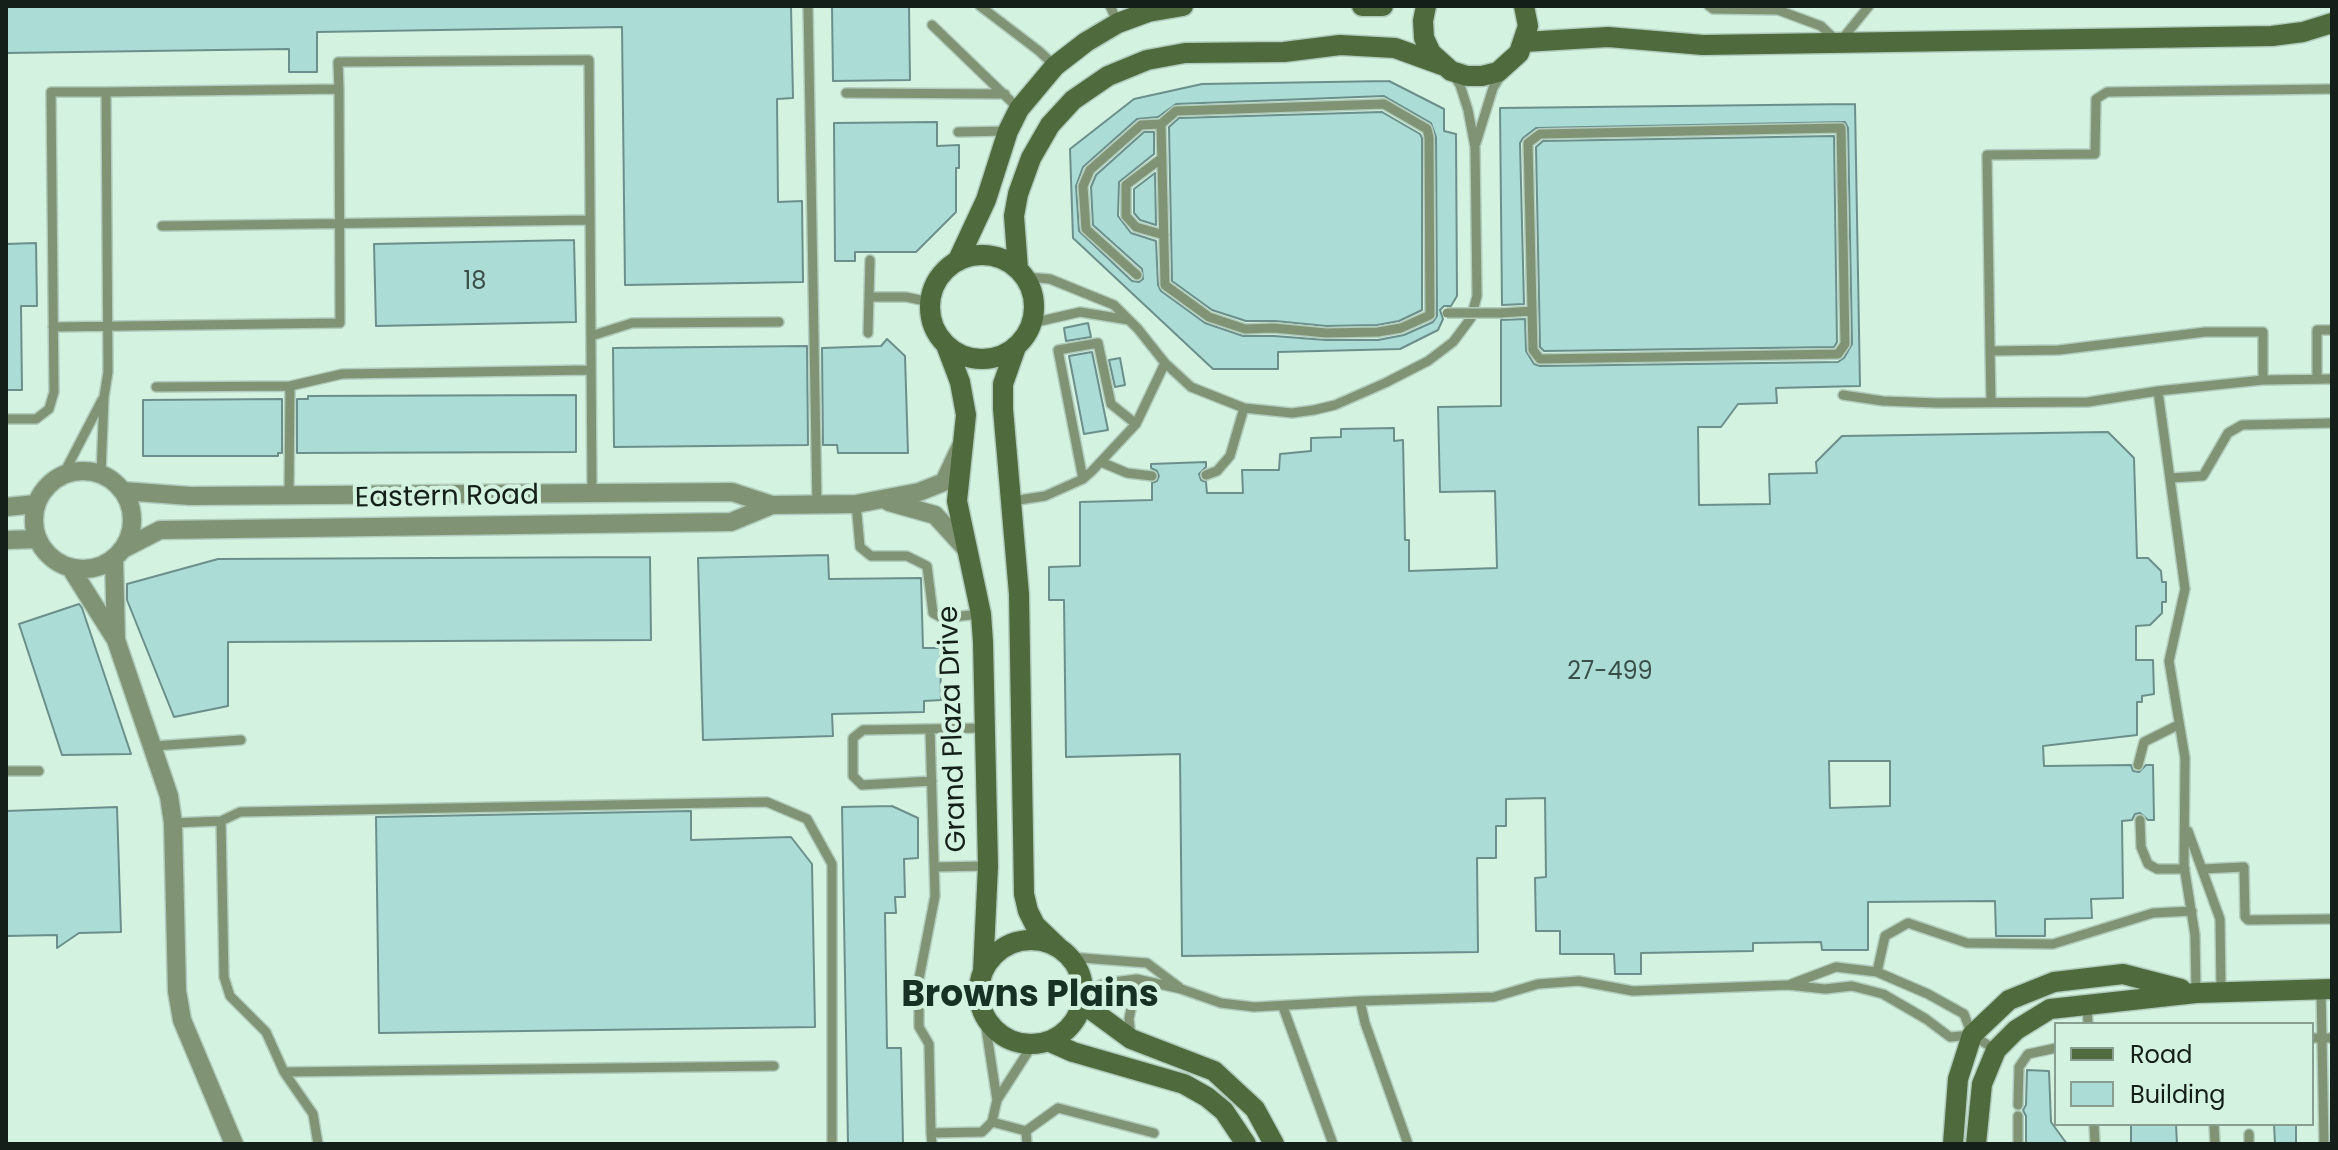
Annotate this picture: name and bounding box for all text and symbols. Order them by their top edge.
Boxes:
house number: 18 [464,269,486,297]
street label: Eastern Road [355,480,539,516]
street label: Grand Plaza Drive [933,605,975,853]
house number: 27-499 [1567,659,1653,687]
district label: Browns Plains [901,975,1159,1019]
legend [2054,1022,2314,1126]
text: Road [2130,1038,2192,1071]
text: Building [2130,1078,2226,1111]

